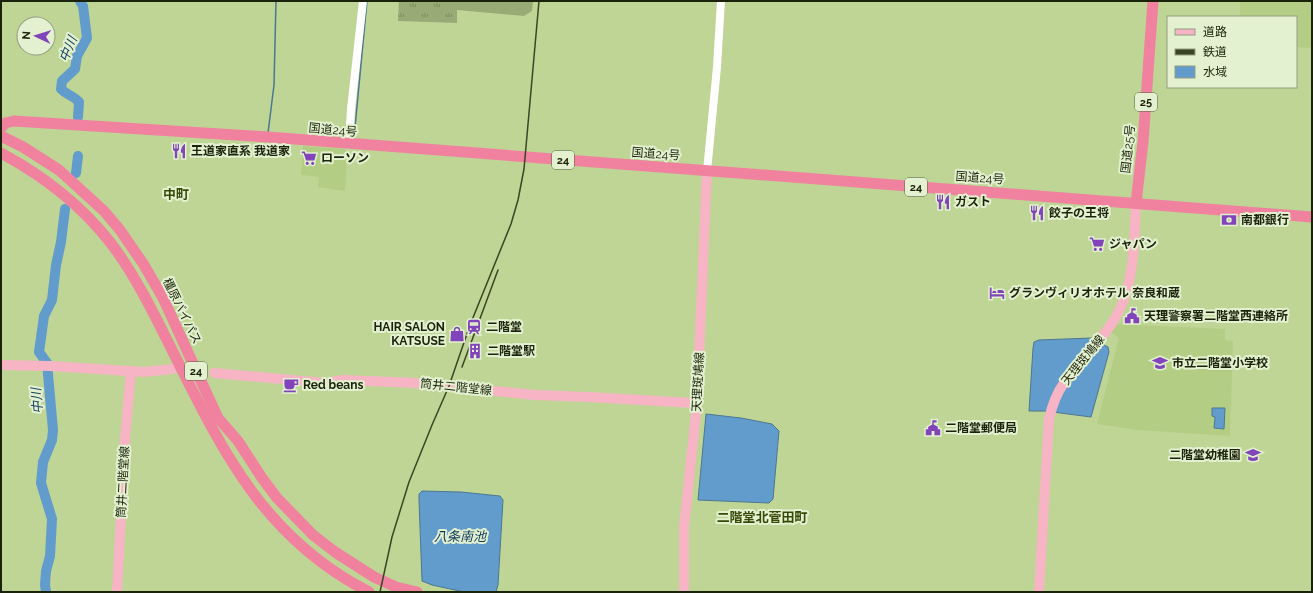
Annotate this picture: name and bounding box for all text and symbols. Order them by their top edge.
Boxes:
north arrow [16,16,56,56]
legend [1167,16,1297,88]
text: 道路 [1203,25,1227,39]
text: N [20,31,33,40]
water label: 中川 [56,32,81,64]
text: 鉄道 [1203,45,1227,59]
text: 水域 [1203,65,1227,79]
road number: 25 [1135,93,1157,111]
street label: 国道24号 [308,121,358,139]
street label: 国道25号 [1118,124,1138,174]
restaurant icon: 王道家直系 我道家 [170,142,188,160]
place label: 王道家直系 我道家 [191,144,290,158]
street label: 国道24号 [631,145,681,163]
supermarket icon: ローソン [300,149,318,167]
place label: ローソン [321,151,369,165]
road number: 24 [552,151,574,169]
street label: 国道24号 [955,169,1005,187]
road number: 24 [905,178,927,196]
district label: 中町 [163,187,189,202]
restaurant icon: ガスト [934,193,952,211]
place label: ガスト [955,195,991,209]
restaurant icon: 餃子の王将 [1028,204,1046,222]
place label: 餃子の王将 [1048,206,1109,220]
bank icon: 南都銀行 [1220,211,1238,229]
place label: 南都銀行 [1241,213,1289,227]
supermarket icon: ジャパン [1088,235,1106,253]
place label: ジャパン [1109,237,1157,251]
street label: 橿原バイパス [160,276,204,346]
hotel icon: グランヴィリオホテル 奈良和蔵 [988,284,1006,302]
place label: グランヴィリオホテル 奈良和蔵 [1009,286,1180,300]
public building icon: 天理警察署二階堂西連絡所 [1123,307,1141,325]
place label: 天理警察署二階堂西連絡所 [1144,309,1288,323]
station icon: 二階堂 [465,318,483,336]
place label: HAIR SALON KATSUSE [373,320,445,348]
place label: 二階堂 [486,320,522,334]
shop icon: HAIR SALON KATSUSE [448,325,466,343]
street label: 天理斑鳩線 [1059,332,1107,388]
building icon: 二階堂駅 [466,342,484,360]
place label: 二階堂駅 [487,344,535,358]
street label: 天理斑鳩線 [689,352,707,412]
school or university icon: 市立二階堂小学校 [1151,354,1169,372]
place label: 市立二階堂小学校 [1172,356,1268,370]
road number: 24 [185,362,207,380]
cafe icon: Red beans [282,376,300,394]
street label: 筒井二階堂線 [419,376,493,398]
place label: Red beans [303,378,364,392]
water label: 中川 [28,385,46,415]
public building icon: 二階堂郵便局 [924,419,942,437]
place label: 二階堂郵便局 [945,421,1017,435]
street label: 筒井二階堂線 [114,446,132,518]
school or university icon: 二階堂幼稚園 [1244,446,1262,464]
place label: 二階堂幼稚園 [1169,448,1241,462]
district label: 二階堂北菅田町 [716,510,808,525]
water label: 八条南池 [434,529,488,544]

